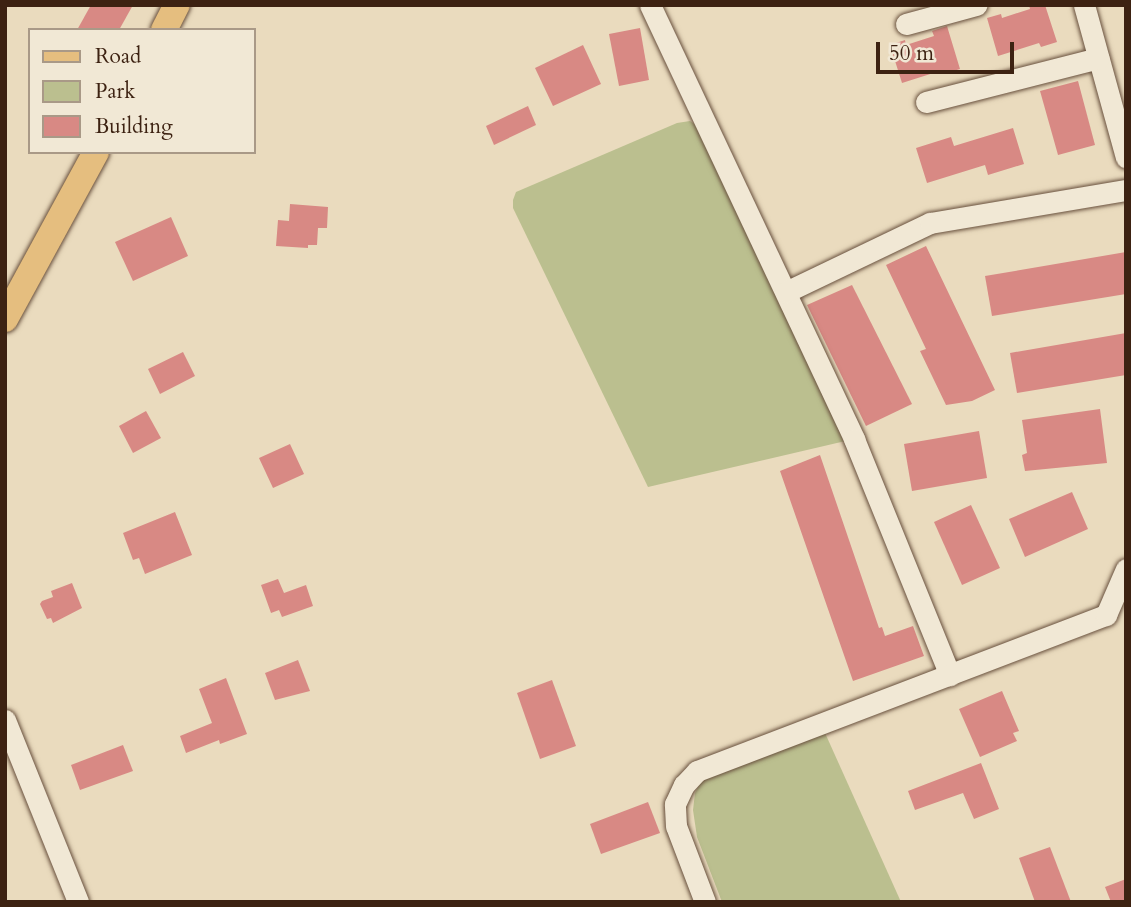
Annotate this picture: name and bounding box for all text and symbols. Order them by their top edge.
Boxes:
legend [28,28,256,154]
scale bar [879,28,1017,72]
text: 50 m [889,39,934,68]
text: Road [95,42,141,71]
text: Park [95,77,135,106]
text: Building [95,112,173,141]

